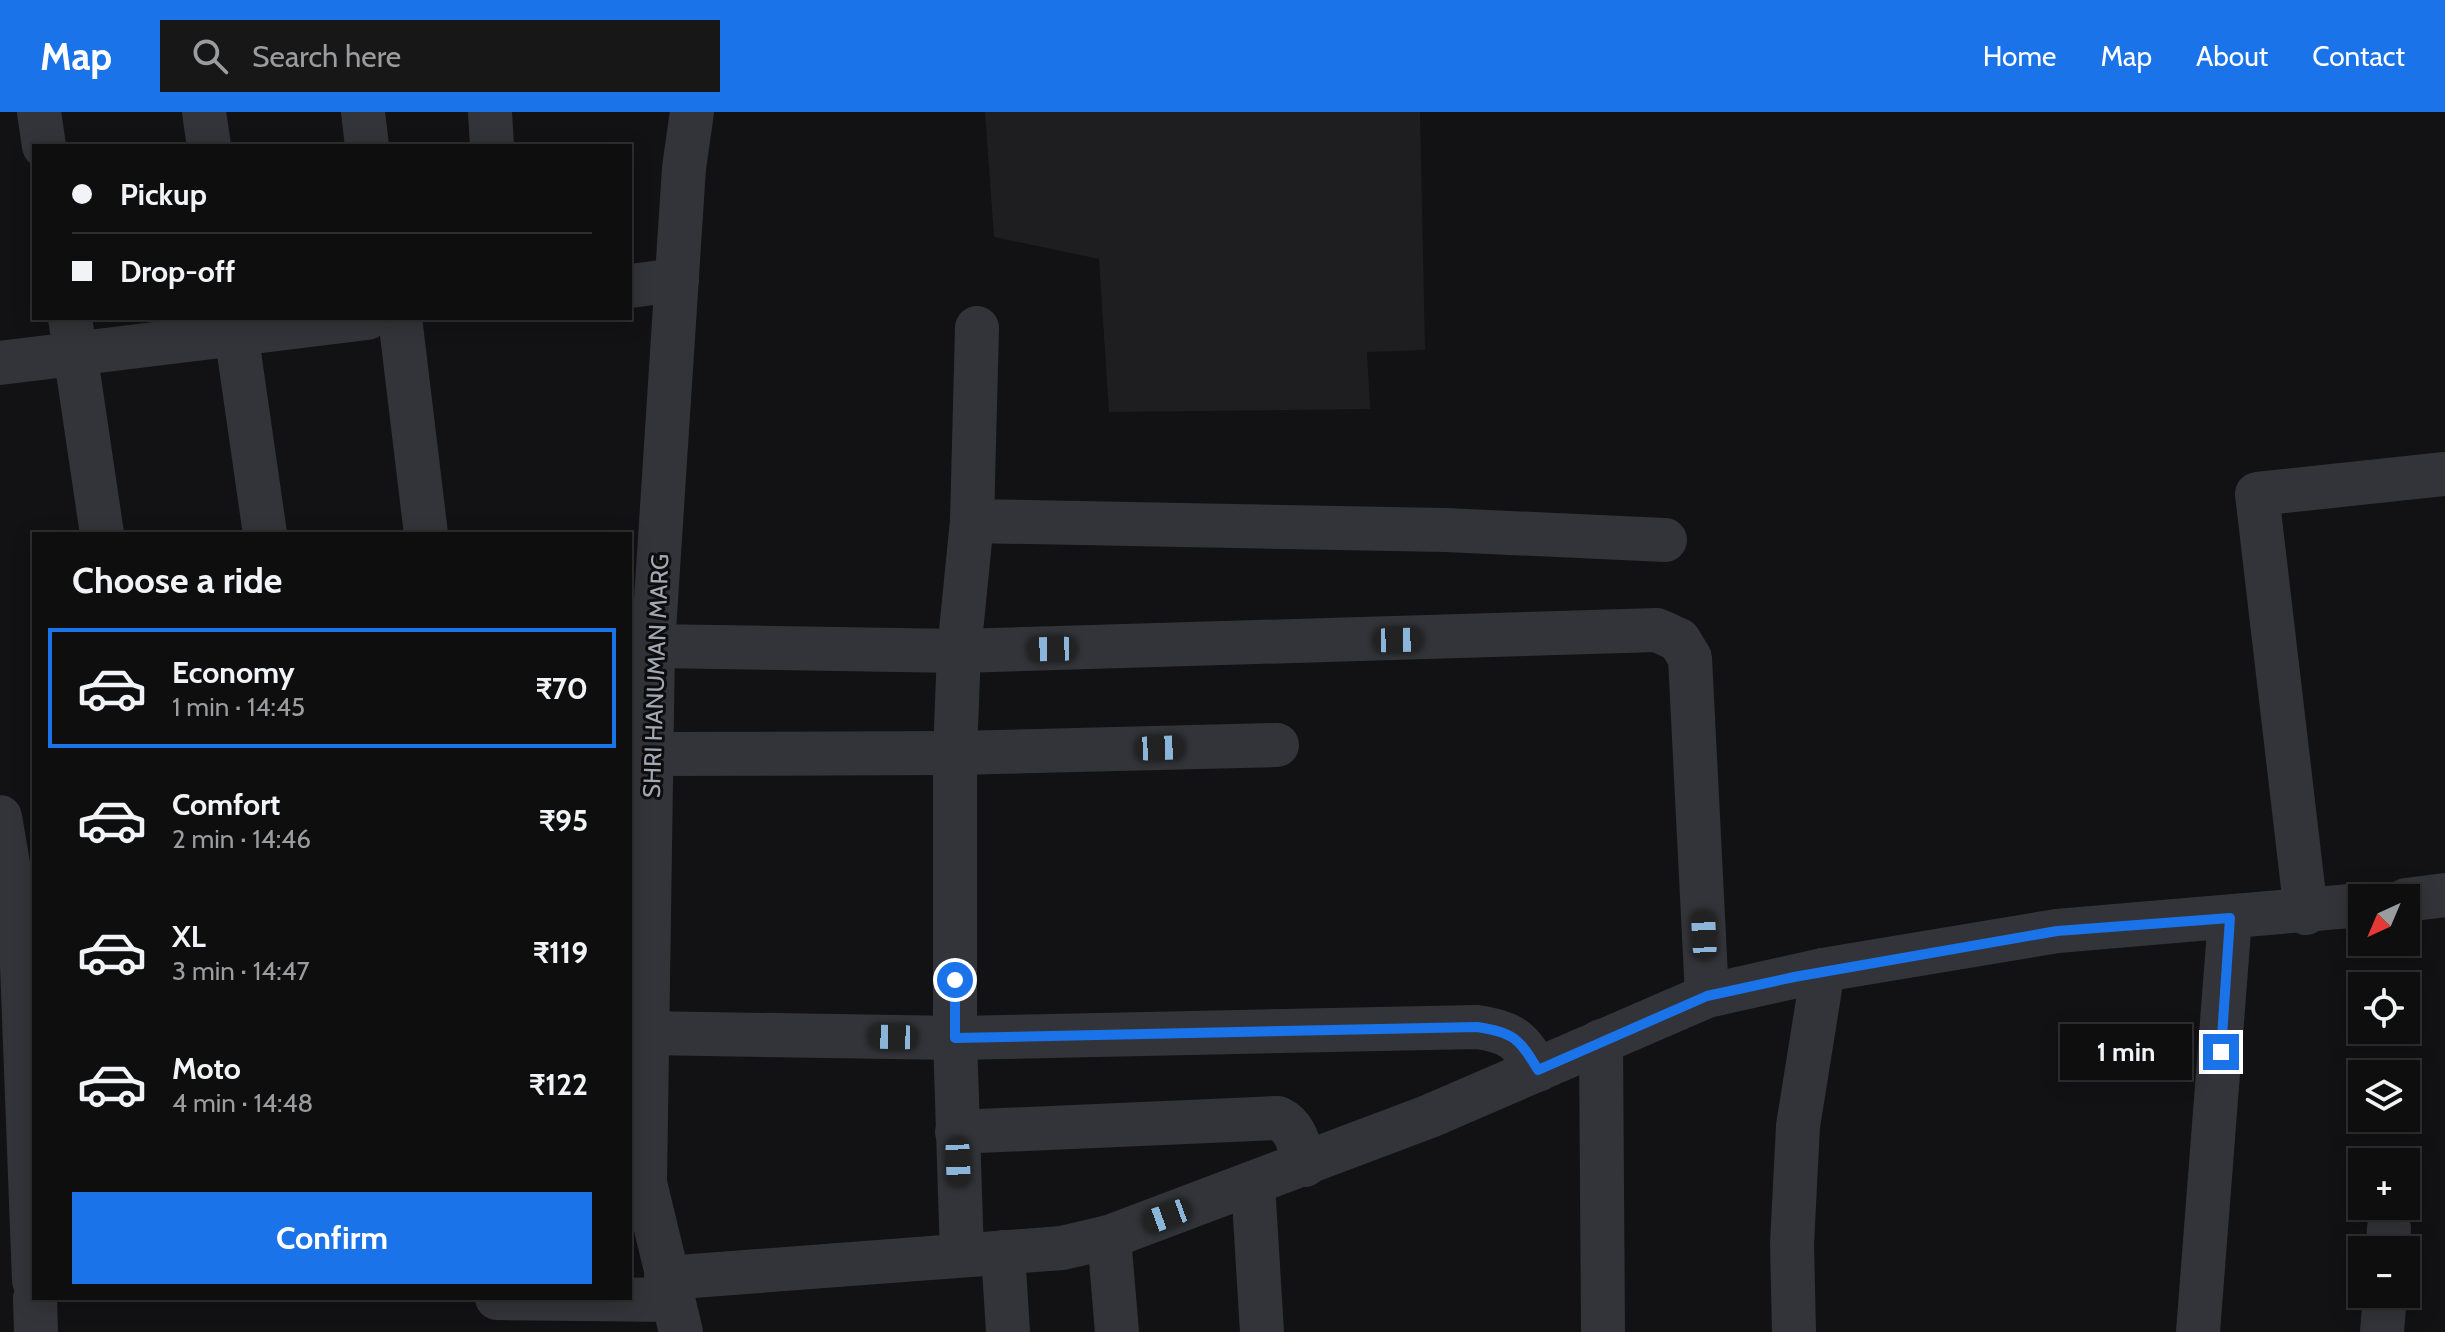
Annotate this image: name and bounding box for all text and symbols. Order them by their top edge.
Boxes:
search box [160,20,720,92]
text: Map [40,33,112,80]
icon: search [188,34,232,78]
text: Search here [252,38,401,75]
text: Home [1983,39,2056,73]
text: Map [2100,39,2152,73]
text: About [2196,39,2268,73]
text: Contact [2312,39,2405,73]
text: Pickup [120,176,207,213]
text: Drop-off [120,253,235,290]
street label: SHRI HANUMAN MARG [637,553,674,799]
text: Choose a ride [72,558,282,602]
car [1374,628,1422,652]
car [1028,637,1076,661]
icon: car [76,652,148,724]
text: Economy [172,654,295,691]
text: ₹70 [535,670,588,707]
text: 1 min · 14:45 [172,691,305,723]
car [1136,735,1184,761]
icon: car [76,784,148,856]
text: Comfort [172,786,280,823]
text: ₹95 [539,802,588,839]
text: 2 min · 14:46 [172,823,311,855]
north arrow [2348,884,2420,956]
map controls [2348,884,2420,1308]
car [1691,910,1717,960]
icon: car [76,916,148,988]
text: XL [172,918,206,955]
text: ₹119 [533,934,588,971]
text: 3 min · 14:47 [172,955,310,987]
route start [937,962,973,998]
button: locate [2348,972,2420,1044]
callout: 1 min [2061,1024,2193,1080]
car [869,1025,917,1049]
route end [2203,1034,2239,1070]
text: 1 min [2097,1036,2155,1068]
icon: car [76,1048,148,1120]
text: Moto [172,1050,241,1087]
button: layers [2348,1060,2420,1132]
text: ₹122 [529,1066,588,1103]
text: 4 min · 14:48 [172,1087,313,1119]
car [945,1138,971,1186]
button: + [2348,1148,2420,1220]
button: Confirm [72,1192,592,1284]
car [1140,1197,1194,1235]
button: − [2348,1236,2420,1308]

